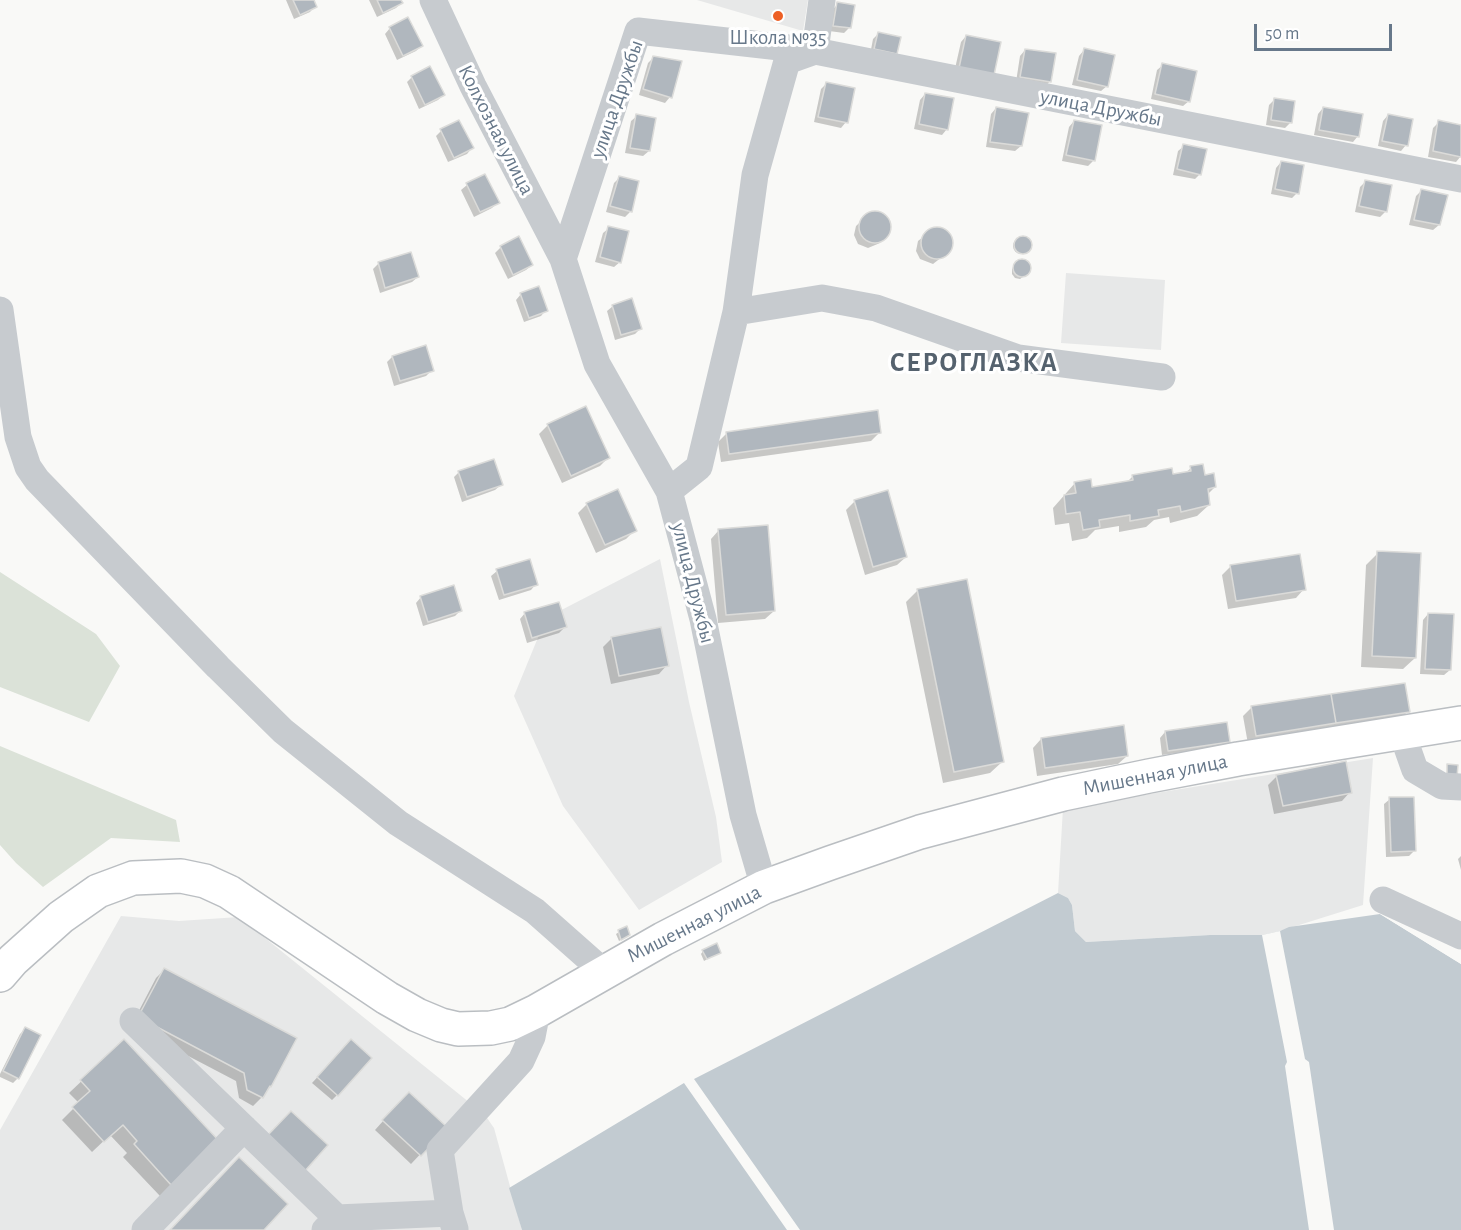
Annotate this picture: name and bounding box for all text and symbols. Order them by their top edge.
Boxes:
marker: Школа №35 [771,9,785,23]
scale bar [1257,12,1395,50]
place label: Школа №35 [729,25,827,51]
text: 50 m [1265,25,1299,43]
street label: улица Дружбы [585,37,649,161]
street label: Колхозная улица [452,61,540,199]
street label: улица Дружбы [1038,84,1164,132]
district label: СЕРОГЛАЗКА [890,347,1058,379]
street label: улица Дружбы [666,520,720,646]
street label: Мишенная улица [1080,749,1230,801]
street label: Мишенная улица [623,879,765,969]

